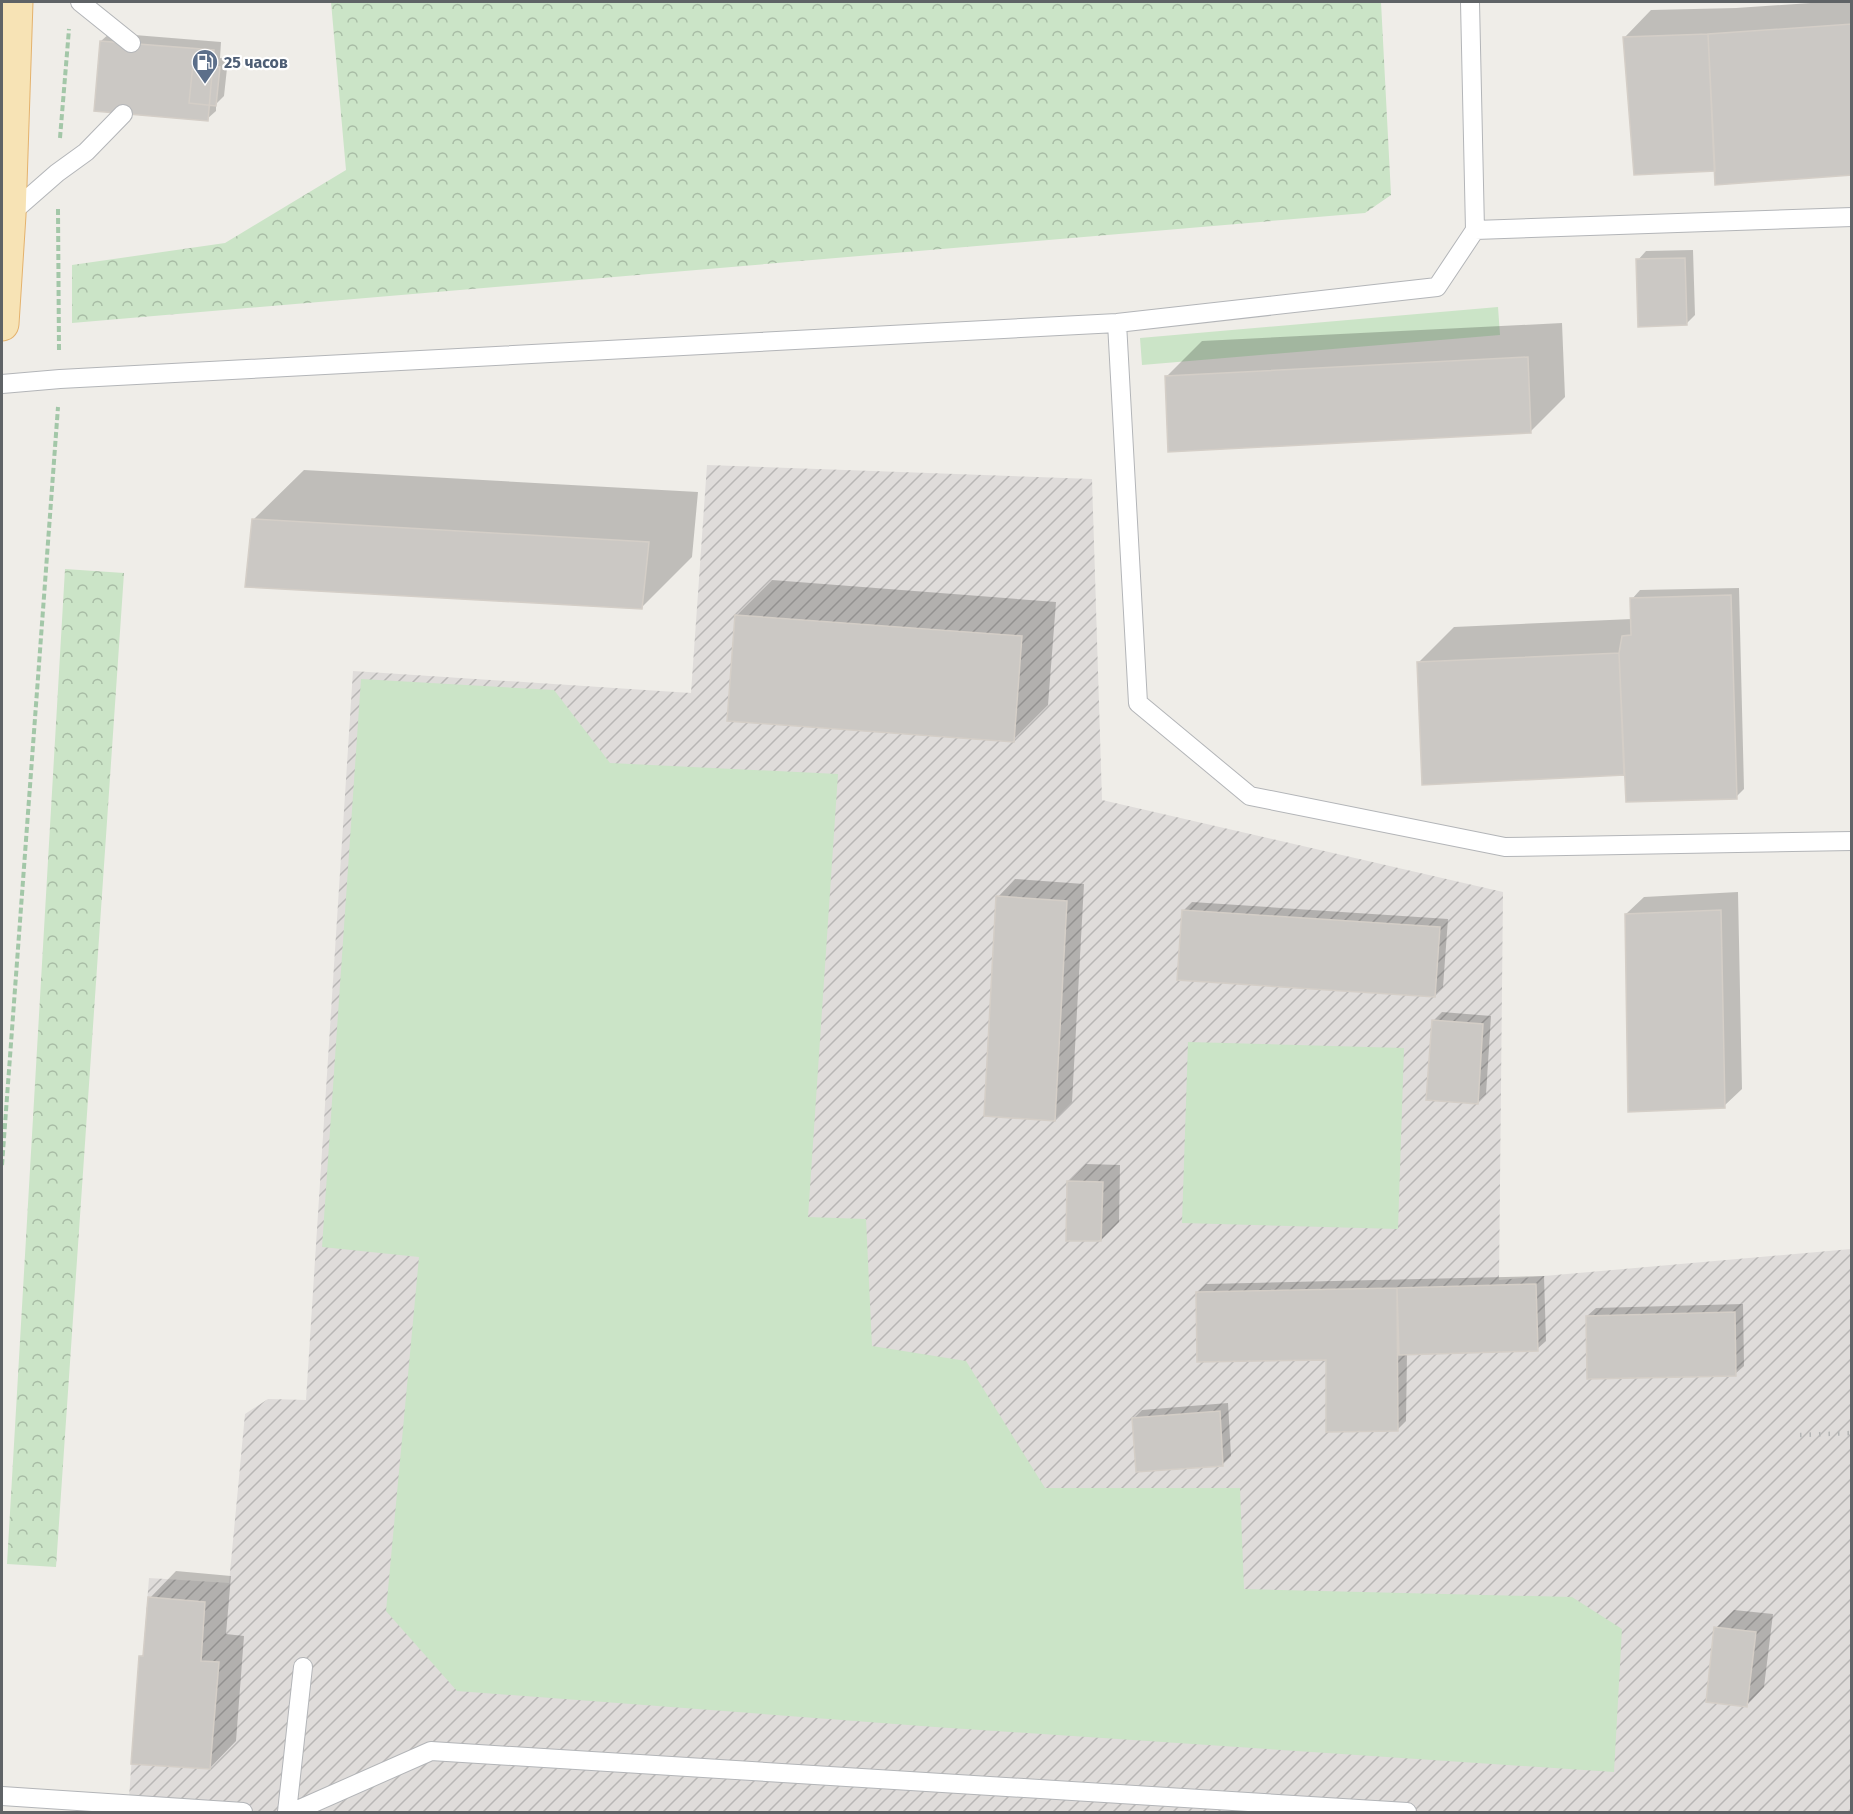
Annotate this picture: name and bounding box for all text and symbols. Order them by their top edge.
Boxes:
fuel station icon: 25 часов [190,47,220,85]
place label: 25 часов [224,53,288,72]

